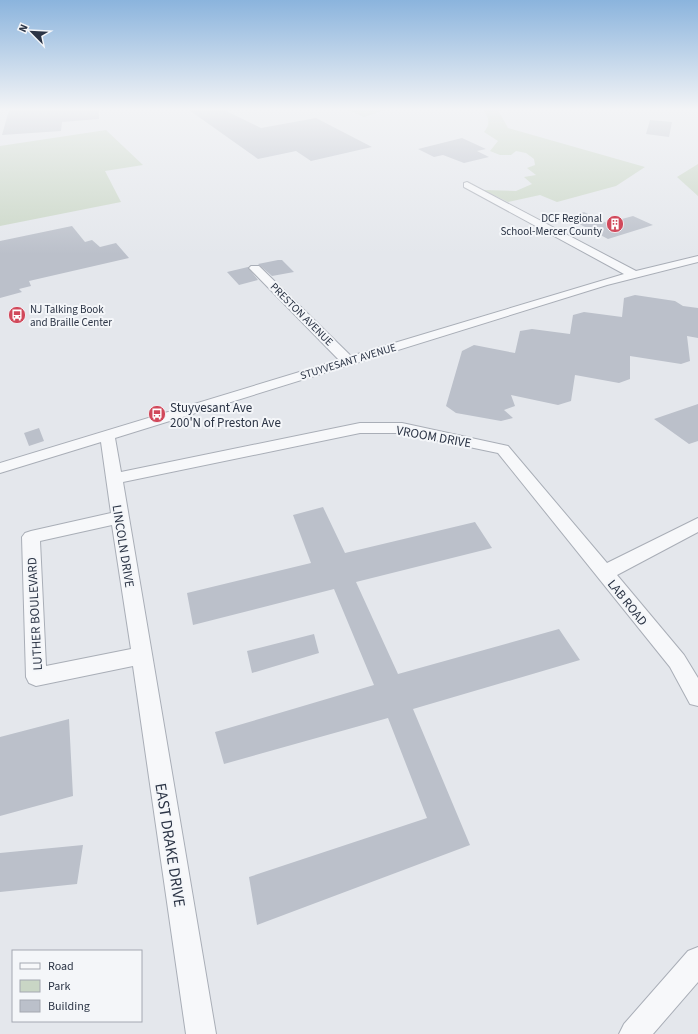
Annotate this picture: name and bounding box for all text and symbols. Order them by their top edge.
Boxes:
north arrow [12,12,52,52]
text: N [15,22,32,35]
place label: DCF Regional School-Mercer County [500,211,602,239]
building icon: DCF Regional School-Mercer County [605,214,625,234]
street label: PRESTON AVENUE [267,280,337,349]
place label: NJ Talking Book and Braille Center [30,302,112,330]
bus stop icon: NJ Talking Book and Braille Center [7,305,27,325]
street label: STUYVESANT AVENUE [298,340,398,383]
place label: Stuyvesant Ave 200'N of Preston Ave [170,399,281,432]
bus stop icon: Stuyvesant Ave 200'N of Preston Ave [147,404,167,424]
street label: VROOM DRIVE [395,422,473,452]
street label: LINCOLN DRIVE [108,503,138,589]
street label: LUTHER BOULEVARD [23,557,47,671]
street label: LAB ROAD [603,576,651,630]
street label: EAST DRAKE DRIVE [149,781,191,909]
legend [12,950,142,1022]
text: Road [48,958,74,975]
text: Park [48,978,70,995]
text: Building [48,998,90,1015]

